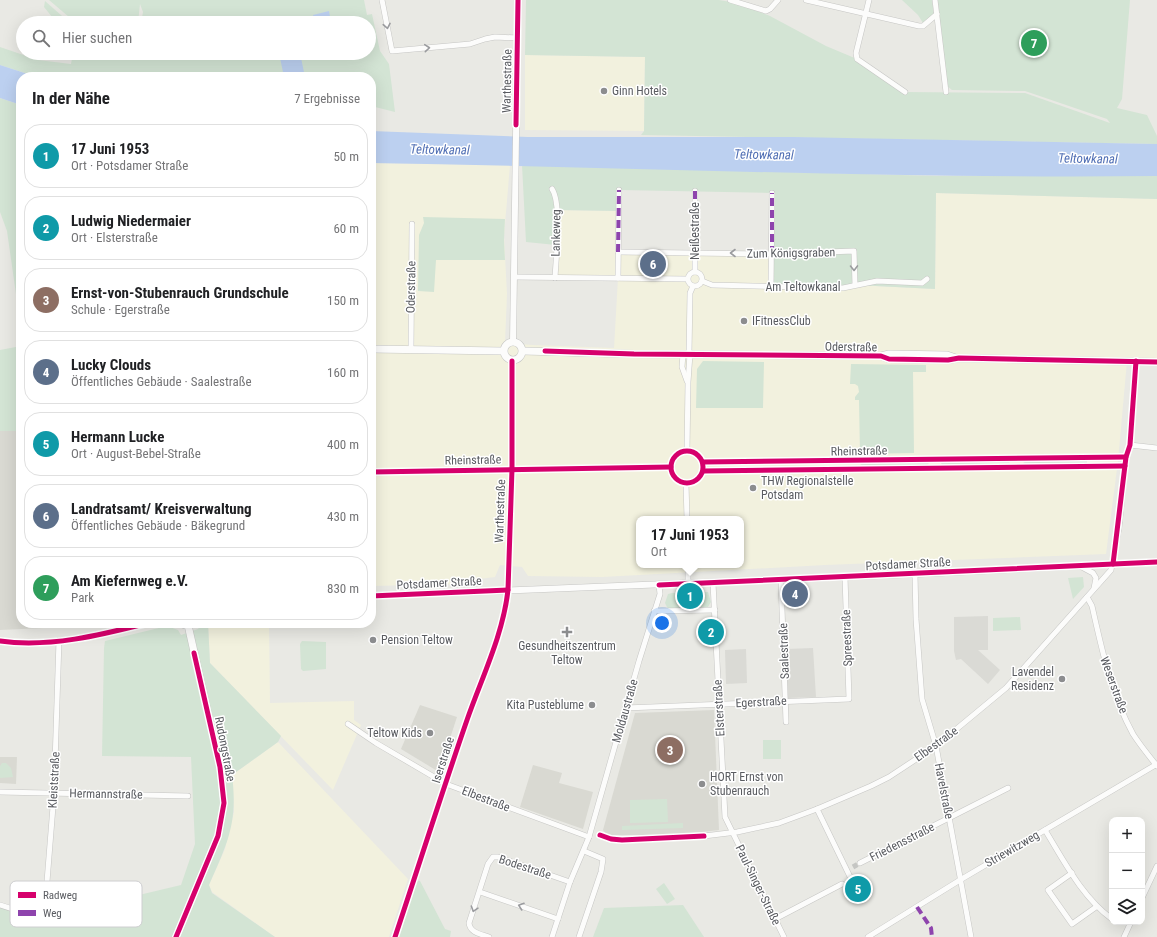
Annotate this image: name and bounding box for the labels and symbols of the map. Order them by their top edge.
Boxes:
one-way arrow [382,22,390,29]
pin: 7 [1021,28,1047,58]
one-way arrow [424,44,430,53]
street label: Warthestraße [499,49,515,113]
place label: Ginn Hotels [612,84,667,98]
marker: Ginn Hotels [599,86,609,96]
water label: Teltowkanal [410,141,471,158]
water label: Teltowkanal [734,146,795,163]
water label: Teltowkanal [1058,150,1119,167]
street label: Neißestraße [688,202,702,260]
street label: Lankeweg [549,209,563,257]
street label: Zum Königsgraben [747,245,836,261]
pin: 6 [640,249,666,279]
one-way arrow [730,249,736,257]
street label: Oderstraße [404,260,418,313]
one-way arrow [850,265,859,271]
street label: Am Teltowkanal [765,280,841,294]
place label: IFitnessClub [752,314,811,328]
marker: IFitnessClub [739,316,749,326]
street label: Oderstraße [825,340,878,354]
street label: Rheinstraße [831,444,888,458]
street label: Rheinstraße [445,453,502,467]
place label: THW Regionalstelle Potsdam [761,474,854,502]
street label: Warthestraße [492,479,508,543]
marker: THW Regionalstelle Potsdam [748,483,758,493]
street label: Potsdamer Straße [865,555,951,573]
street label: Potsdamer Straße [396,574,482,592]
pin: 4 [782,579,808,609]
pin: 1 [677,581,703,611]
street label: Spreestraße [839,609,855,667]
your location [652,613,672,633]
pin: 2 [698,617,724,647]
street label: Saalestraße [776,622,792,679]
marker: Gesundheitszentrum Teltow [561,626,573,638]
place label: Pension Teltow [381,633,453,647]
marker: Pension Teltow [368,635,378,645]
place label: Gesundheitszentrum Teltow [518,639,616,667]
street label: Weserstraße [1097,655,1131,716]
place label: Lavendel Residenz [1011,665,1054,693]
marker: Lavendel Residenz [1057,674,1067,684]
street label: Moldaustraße [609,677,641,744]
street label: Elsterstraße [710,679,727,737]
street label: Egerstraße [735,694,787,710]
place label: Kita Pusteblume [506,698,584,712]
marker: Kita Pusteblume [587,700,597,710]
street label: Rudongstraße [212,715,238,783]
street label: Elbestraße [912,723,961,764]
place label: Teltow Kids [367,726,422,740]
marker: Teltow Kids [425,728,435,738]
street label: Iserstraße [429,735,457,785]
pin: 3 [657,735,683,765]
street label: Kleiststraße [46,751,62,809]
street label: Havelstraße [932,762,956,820]
place label: HORT Ernst von Stubenrauch [710,770,784,798]
marker: HORT Ernst von Stubenrauch [697,779,707,789]
street label: Elbestraße [460,783,512,815]
street label: Hermannstraße [69,786,143,802]
street label: Friedensstraße [867,820,937,864]
street label: Striewitzweg [982,828,1042,870]
street label: Paul-Singer-Straße [732,843,784,928]
street label: Bodestraße [497,852,553,882]
pin: 5 [845,874,871,904]
legend [10,881,142,927]
text: Radweg [43,889,77,902]
one-way arrow [518,902,525,911]
one-way arrow [470,906,479,913]
text: Weg [43,907,62,920]

